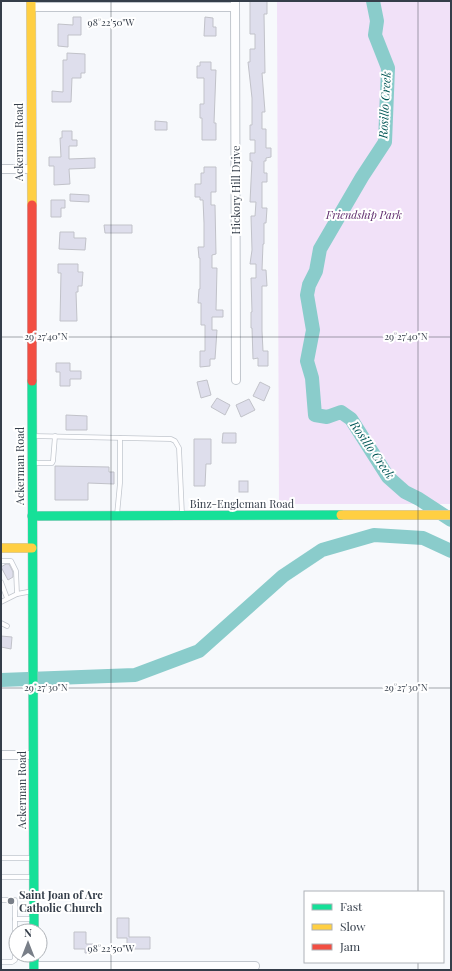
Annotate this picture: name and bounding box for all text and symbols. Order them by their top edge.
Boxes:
text: 98°22'50"W [88,15,135,29]
water label: Rosillo Creek [374,71,394,140]
street label: Ackerman Road [11,102,26,182]
street label: Hickory Hill Drive [228,145,243,235]
park label: Friendship Park [325,207,402,222]
text: 29°27'40"N [24,329,68,343]
text: 29°27'40"N [384,329,428,343]
water label: Rosillo Creek [346,417,399,482]
street label: Ackerman Road [12,426,27,506]
street label: Binz-Engleman Road [190,496,295,511]
text: 29°27'30"N [24,680,68,694]
text: 29°27'30"N [384,680,428,694]
street label: Ackerman Road [14,750,29,830]
place label: Saint Joan of Arc Catholic Church [19,887,103,915]
legend [304,891,444,963]
marker: Saint Joan of Arc Catholic Church [6,896,16,906]
text: Fast [340,898,363,914]
text: Slow [340,918,366,934]
north arrow [8,923,48,963]
text: N [24,925,32,940]
text: Jam [339,938,361,954]
text: 98°22'50"W [88,941,135,955]

